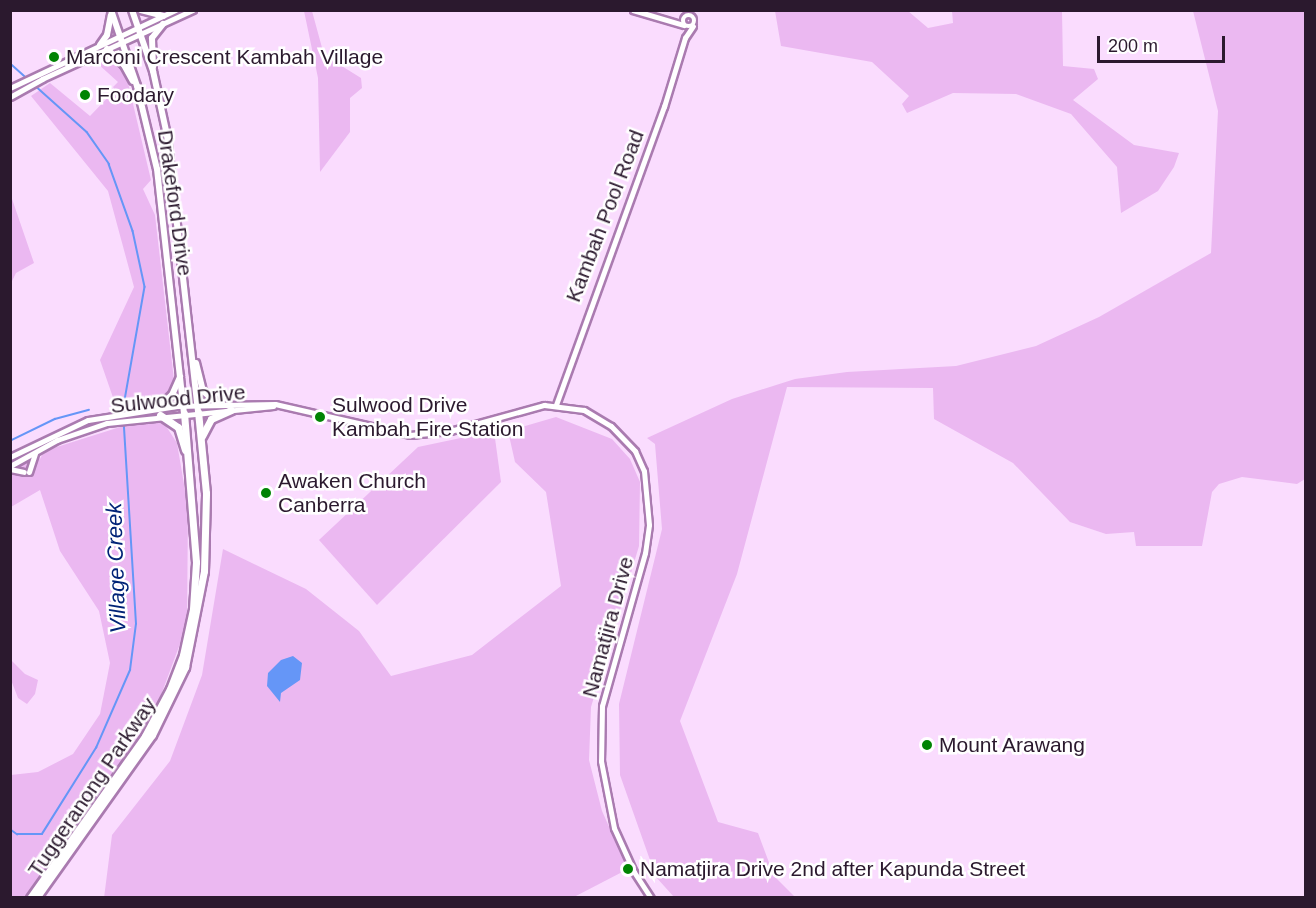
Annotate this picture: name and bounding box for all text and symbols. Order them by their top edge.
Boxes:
scale bar [1100,24,1228,62]
text: 200 m [1108,36,1158,56]
place label: Marconi Crescent Kambah Village [66,44,383,70]
marker: Marconi Crescent Kambah Village [47,50,61,64]
place label: Foodary [97,82,174,108]
marker: Foodary [78,88,92,102]
street label: Kambah Pool Road [561,126,649,306]
street label: Drakeford Drive [152,128,198,278]
street label: Sulwood Drive [109,379,247,419]
place label: Sulwood Drive Kambah Fire Station [332,392,523,442]
marker: Sulwood Drive Kambah Fire Station [313,410,327,424]
place label: Awaken Church Canberra [278,468,426,518]
marker: Awaken Church Canberra [259,486,273,500]
water label: Village Creek [101,502,131,634]
street label: Namatjira Drive [577,554,639,700]
street label: Tuggeranong Parkway [23,693,161,881]
place label: Mount Arawang [939,732,1086,758]
marker: Mount Arawang [920,738,934,752]
place label: Namatjira Drive 2nd after Kapunda Street [640,856,1025,882]
marker: Namatjira Drive 2nd after Kapunda Street [621,862,635,876]

